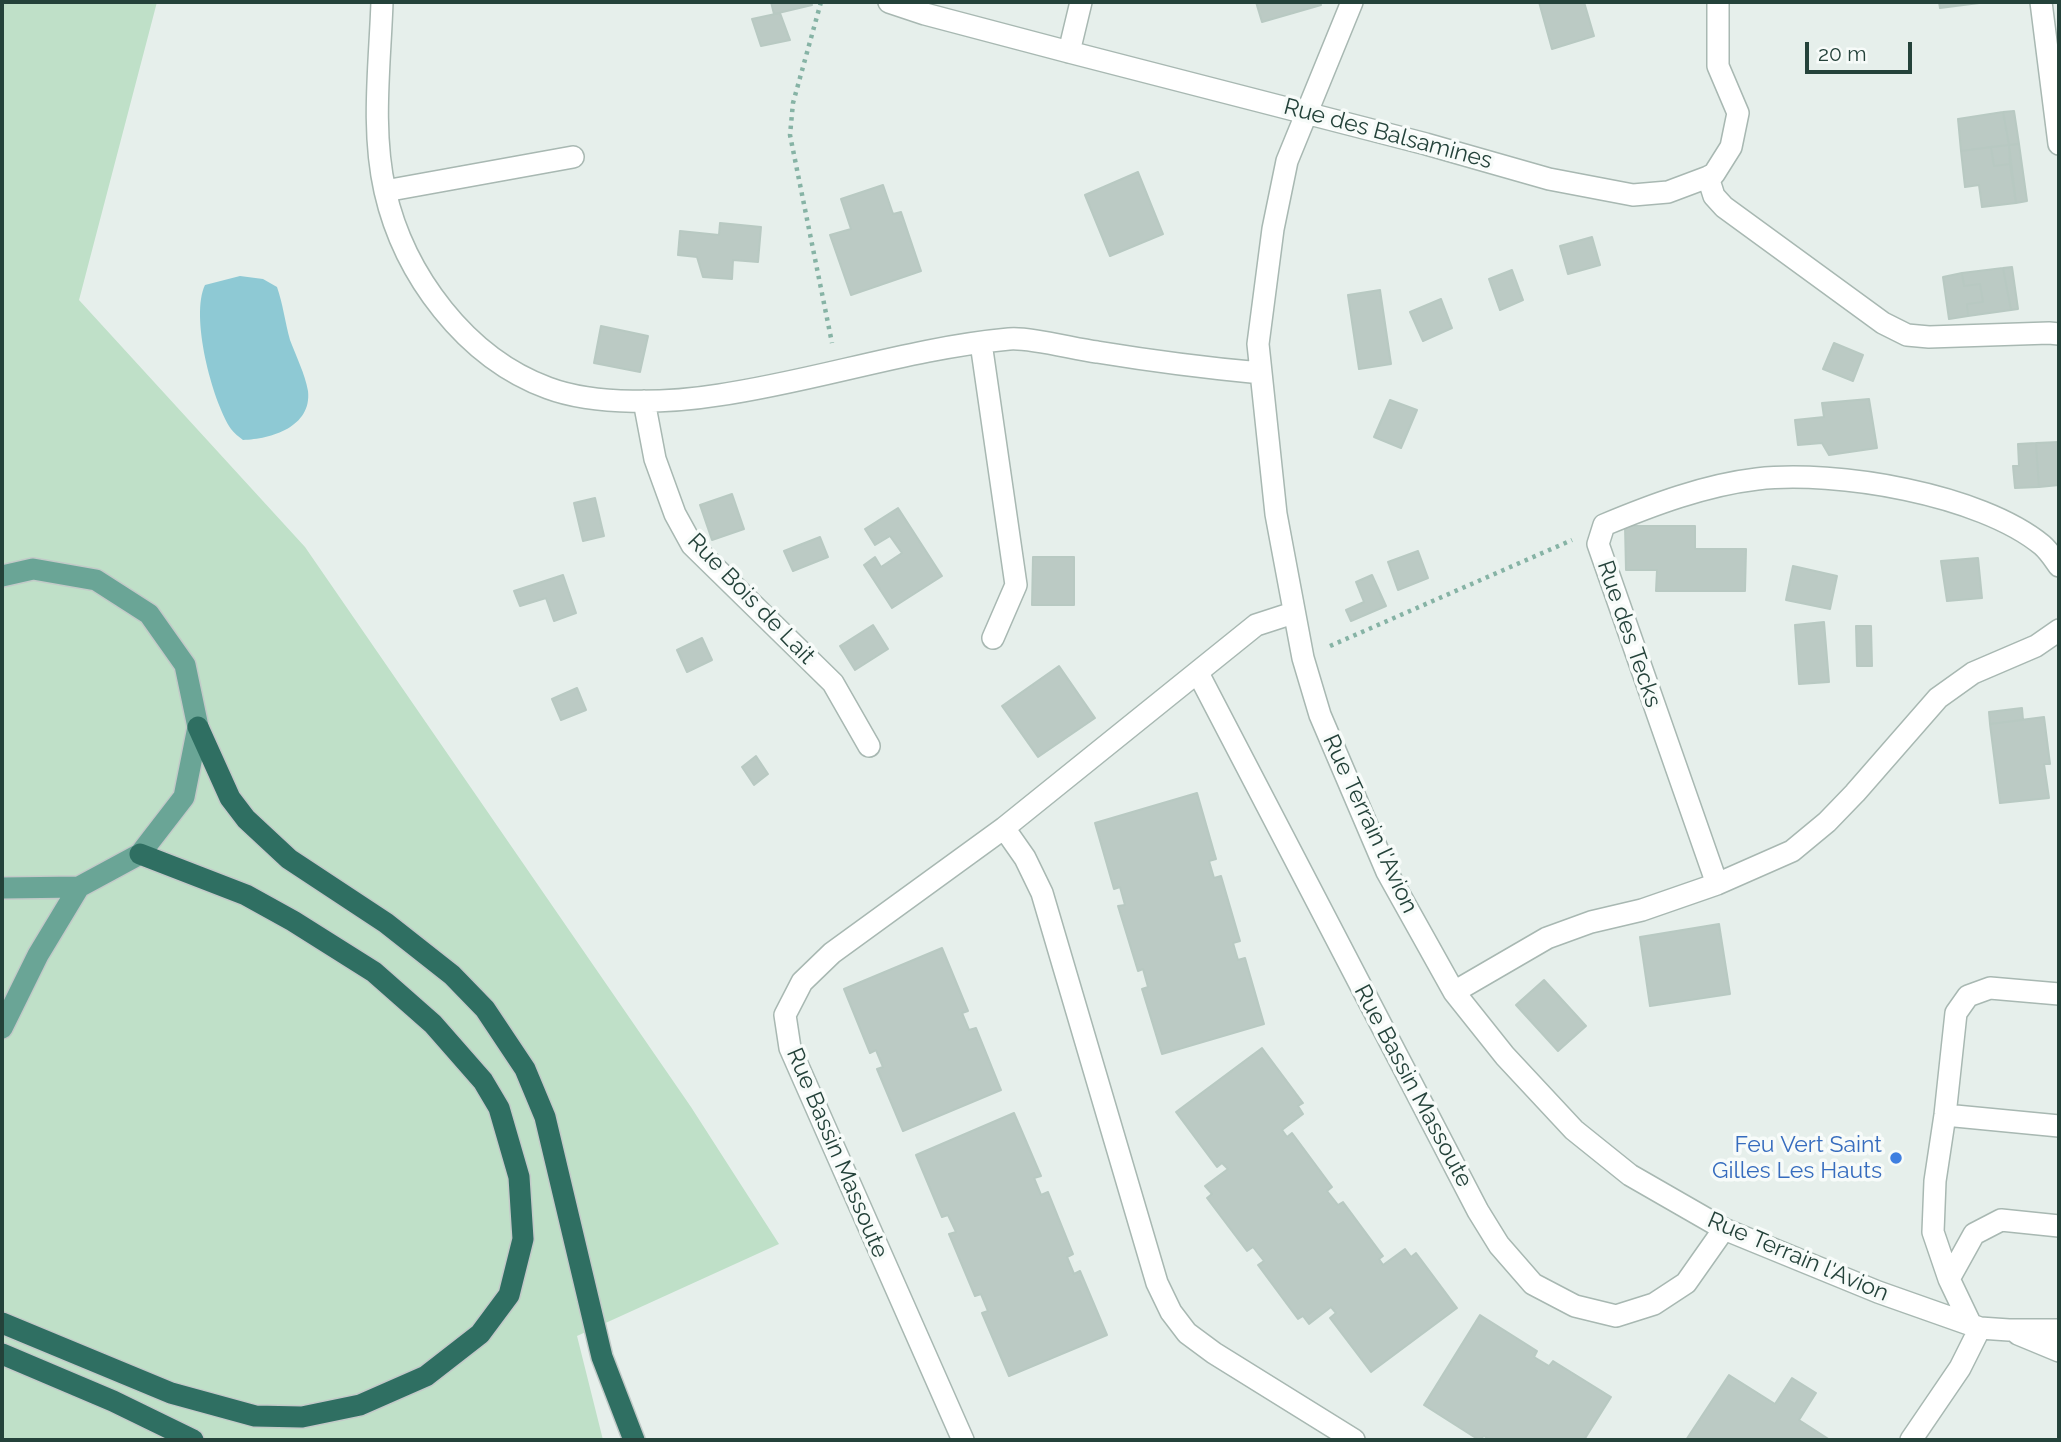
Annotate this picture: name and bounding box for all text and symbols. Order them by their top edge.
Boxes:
scale bar [1809,28,1916,72]
text: 20 m [1818,41,1866,66]
street label: Rue des Balsamines [1281,93,1495,175]
street label: Rue Bois de Lait [682,528,820,670]
street label: Rue des Tecks [1591,557,1667,711]
street label: Rue Terrain l'Avion [1317,730,1423,918]
street label: Rue Bassin Massoute [1348,980,1478,1192]
street label: Rue Bassin Massoute [780,1044,894,1262]
place label: Feu Vert Saint Gilles Les Hauts [1712,1131,1882,1185]
marker: Feu Vert Saint Gilles Les Hauts [1888,1150,1904,1166]
street label: Rue Terrain l'Avion [1703,1206,1893,1308]

